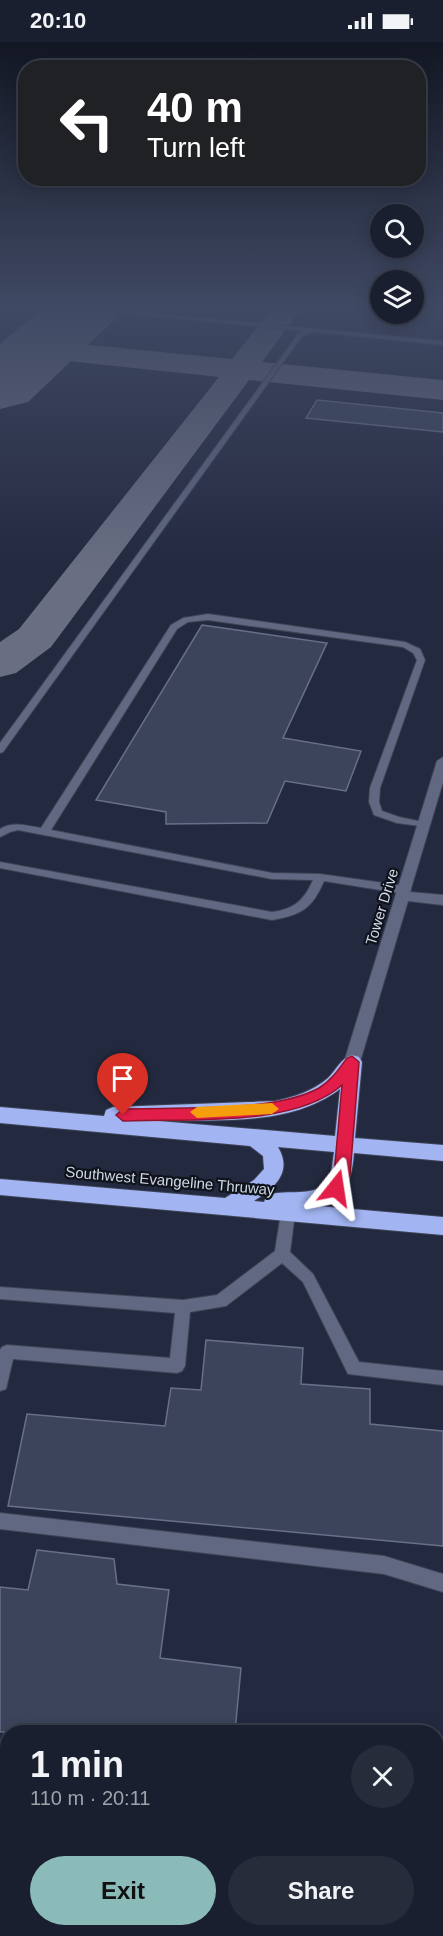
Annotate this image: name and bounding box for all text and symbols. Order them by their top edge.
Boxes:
text: 20:10 [30,8,86,33]
icon: left [48,84,126,162]
text: 40 m [147,84,243,131]
text: Turn left [147,133,245,163]
map controls [370,204,424,324]
button: search [370,204,424,258]
button: layers [370,270,424,324]
street label: Tower Drive [362,867,401,947]
pin [97,1053,148,1115]
icon: arrive [106,1062,139,1095]
position arrow [304,1156,368,1220]
street label: Southwest Evangeline Thruway [65,1163,276,1198]
text: 1 min [30,1744,124,1785]
button: close [351,1745,414,1808]
text: 110 m · 20:11 [30,1787,150,1809]
button: Exit [30,1856,216,1925]
button: Share [228,1856,414,1925]

